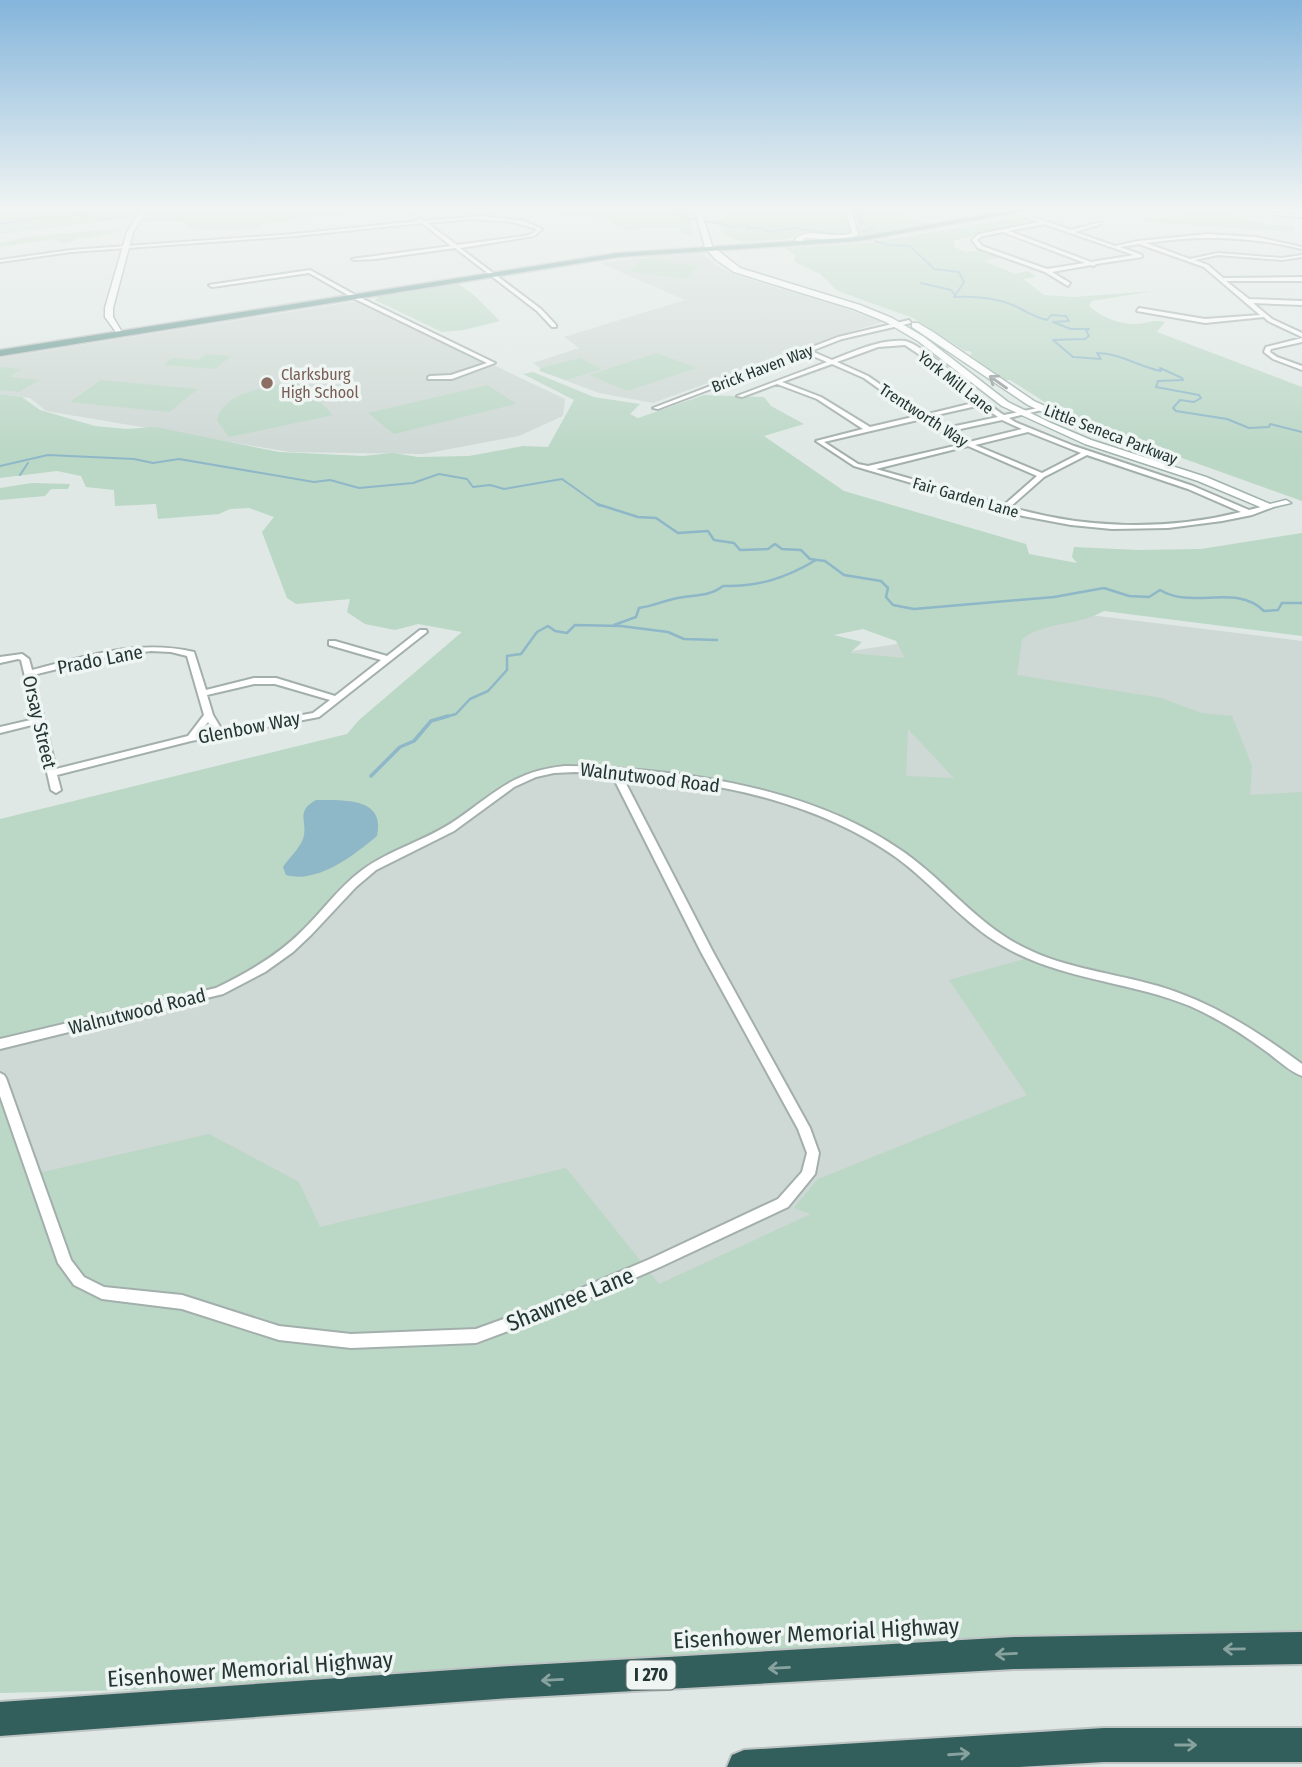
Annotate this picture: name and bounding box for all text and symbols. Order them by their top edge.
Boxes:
street label: Brick Haven Way [709,340,816,397]
street label: York Mill Lane [914,347,997,418]
place label: Clarksburg High School [281,365,359,402]
marker: Clarksburg High School [259,375,275,391]
one-way arrow [989,375,1008,389]
street label: Trentworth Way [876,380,972,452]
street label: Little Seneca Parkway [1042,400,1181,469]
street label: Fair Garden Lane [911,473,1021,522]
street label: Prado Lane [55,640,145,679]
street label: Orsay Street [18,673,62,772]
street label: Glenbow Way [196,706,303,749]
street label: Walnutwood Road [579,758,721,797]
street label: Walnutwood Road [66,983,208,1040]
street label: Shawnee Lane [502,1261,638,1337]
street label: Eisenhower Memorial Highway [672,1611,960,1654]
one-way arrow [1223,1642,1246,1656]
street label: Eisenhower Memorial Highway [106,1645,395,1693]
one-way arrow [995,1647,1018,1660]
road number: I 270 [626,1660,676,1690]
one-way arrow [768,1662,791,1675]
one-way arrow [541,1674,564,1687]
one-way arrow [1174,1738,1197,1752]
one-way arrow [947,1747,970,1760]

